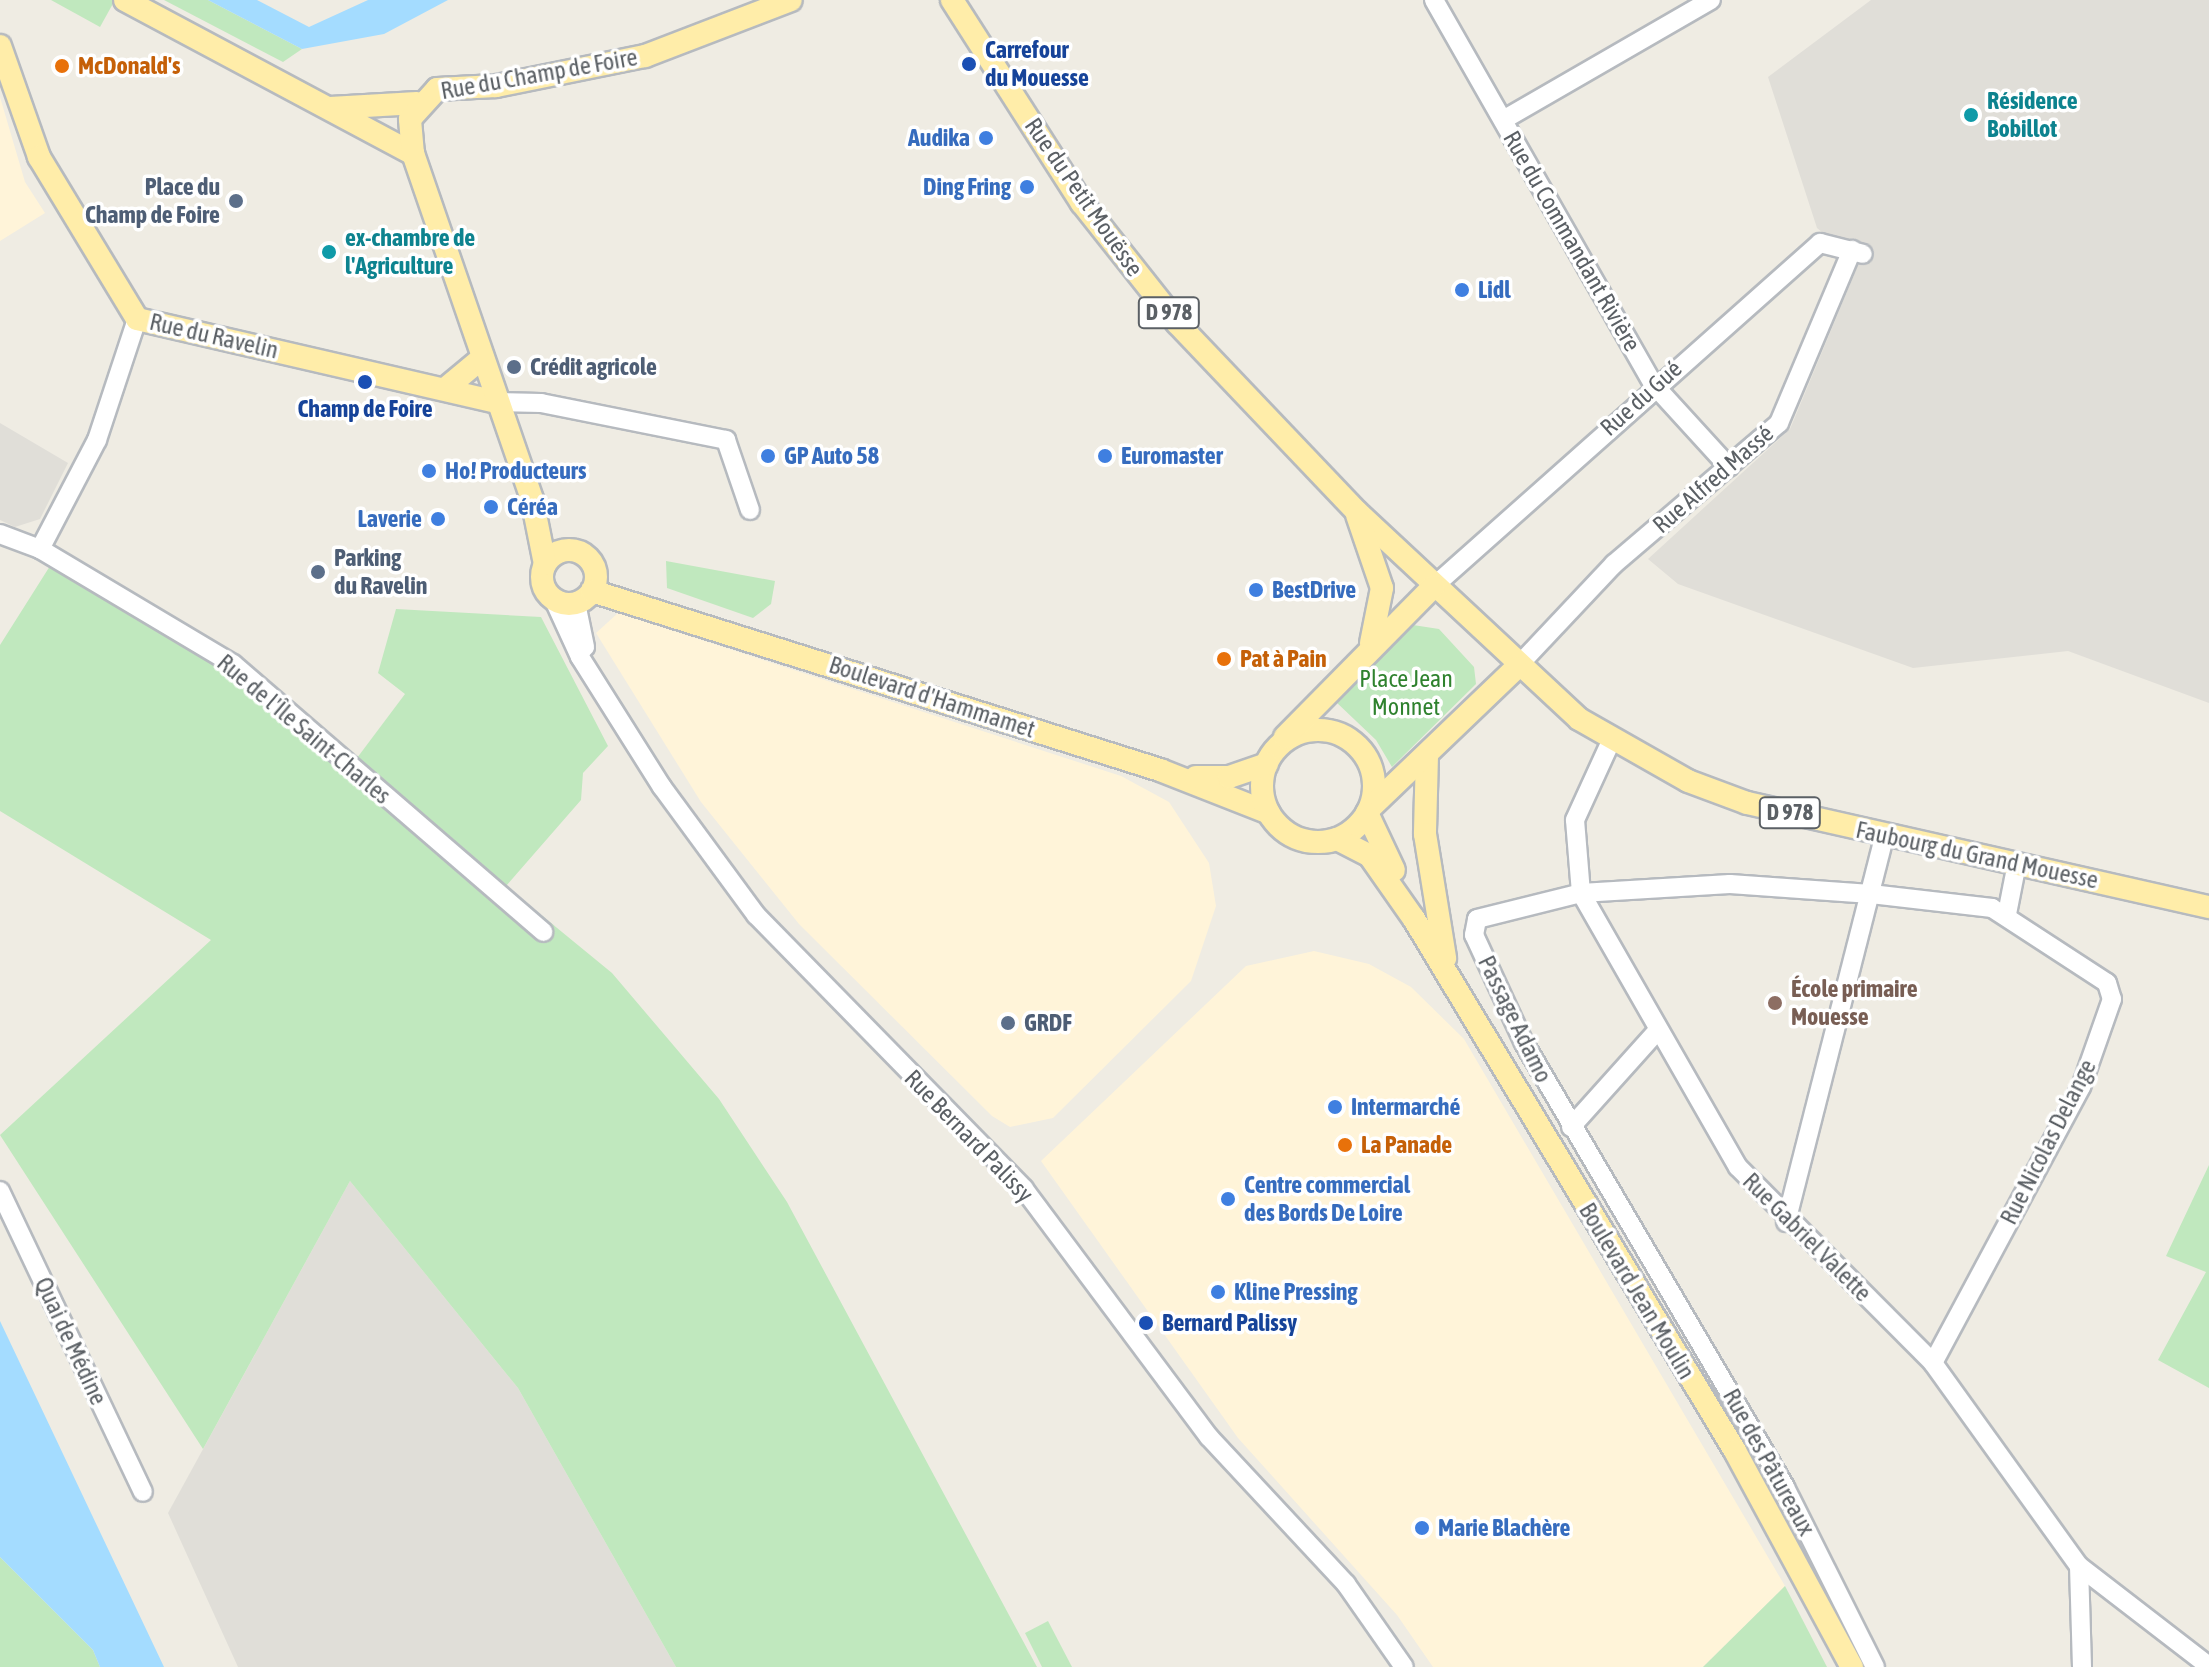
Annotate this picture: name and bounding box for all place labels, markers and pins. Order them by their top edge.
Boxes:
place label: Carrefour du Mouesse [985,36,1089,92]
place label: McDonald's [78,52,180,80]
marker: Carrefour du Mouesse [960,55,978,73]
marker: McDonald's [53,57,71,75]
place label: Résidence Bobillot [1987,87,2078,143]
marker: Résidence Bobillot [1962,106,1980,124]
place label: Audika [908,124,970,152]
marker: Audika [977,129,995,147]
place label: Place du Champ de Foire [85,173,220,229]
place label: Ding Fring [923,173,1011,201]
marker: Ding Fring [1018,178,1036,196]
marker: Place du Champ de Foire [227,192,245,210]
place label: ex-chambre de l'Agriculture [345,224,475,280]
marker: ex-chambre de l'Agriculture [320,243,338,261]
place label: Lidl [1478,276,1511,304]
marker: Lidl [1453,281,1471,299]
place label: Crédit agricole [530,353,657,381]
marker: Crédit agricole [505,358,523,376]
marker: Champ de Foire [356,373,374,391]
place label: Champ de Foire [297,395,433,423]
place label: GP Auto 58 [784,442,879,470]
place label: Euromaster [1121,442,1223,470]
marker: GP Auto 58 [759,447,777,465]
marker: Euromaster [1096,447,1114,465]
place label: Ho! Producteurs [445,457,586,485]
marker: Ho! Producteurs [420,462,438,480]
place label: Céréa [507,493,558,521]
marker: Céréa [482,498,500,516]
place label: Laverie [358,505,422,533]
marker: Laverie [429,510,447,528]
place label: Parking du Ravelin [334,544,427,600]
marker: Parking du Ravelin [309,563,327,581]
place label: BestDrive [1272,576,1356,604]
marker: BestDrive [1247,581,1265,599]
place label: Pat à Pain [1240,645,1327,673]
marker: Pat à Pain [1215,650,1233,668]
place label: École primaire Mouesse [1791,975,1918,1031]
marker: École primaire Mouesse [1766,994,1784,1012]
place label: GRDF [1024,1009,1072,1037]
marker: GRDF [999,1014,1017,1032]
place label: Intermarché [1351,1093,1460,1121]
marker: Intermarché [1326,1098,1344,1116]
place label: La Panade [1361,1131,1452,1159]
marker: La Panade [1336,1136,1354,1154]
place label: Centre commercial des Bords De Loire [1244,1171,1410,1227]
marker: Centre commercial des Bords De Loire [1219,1190,1237,1208]
place label: Kline Pressing [1234,1278,1358,1306]
marker: Kline Pressing [1209,1283,1227,1301]
place label: Bernard Palissy [1162,1309,1297,1337]
marker: Bernard Palissy [1137,1314,1155,1332]
place label: Marie Blachère [1438,1514,1570,1542]
marker: Marie Blachère [1413,1519,1431,1537]

